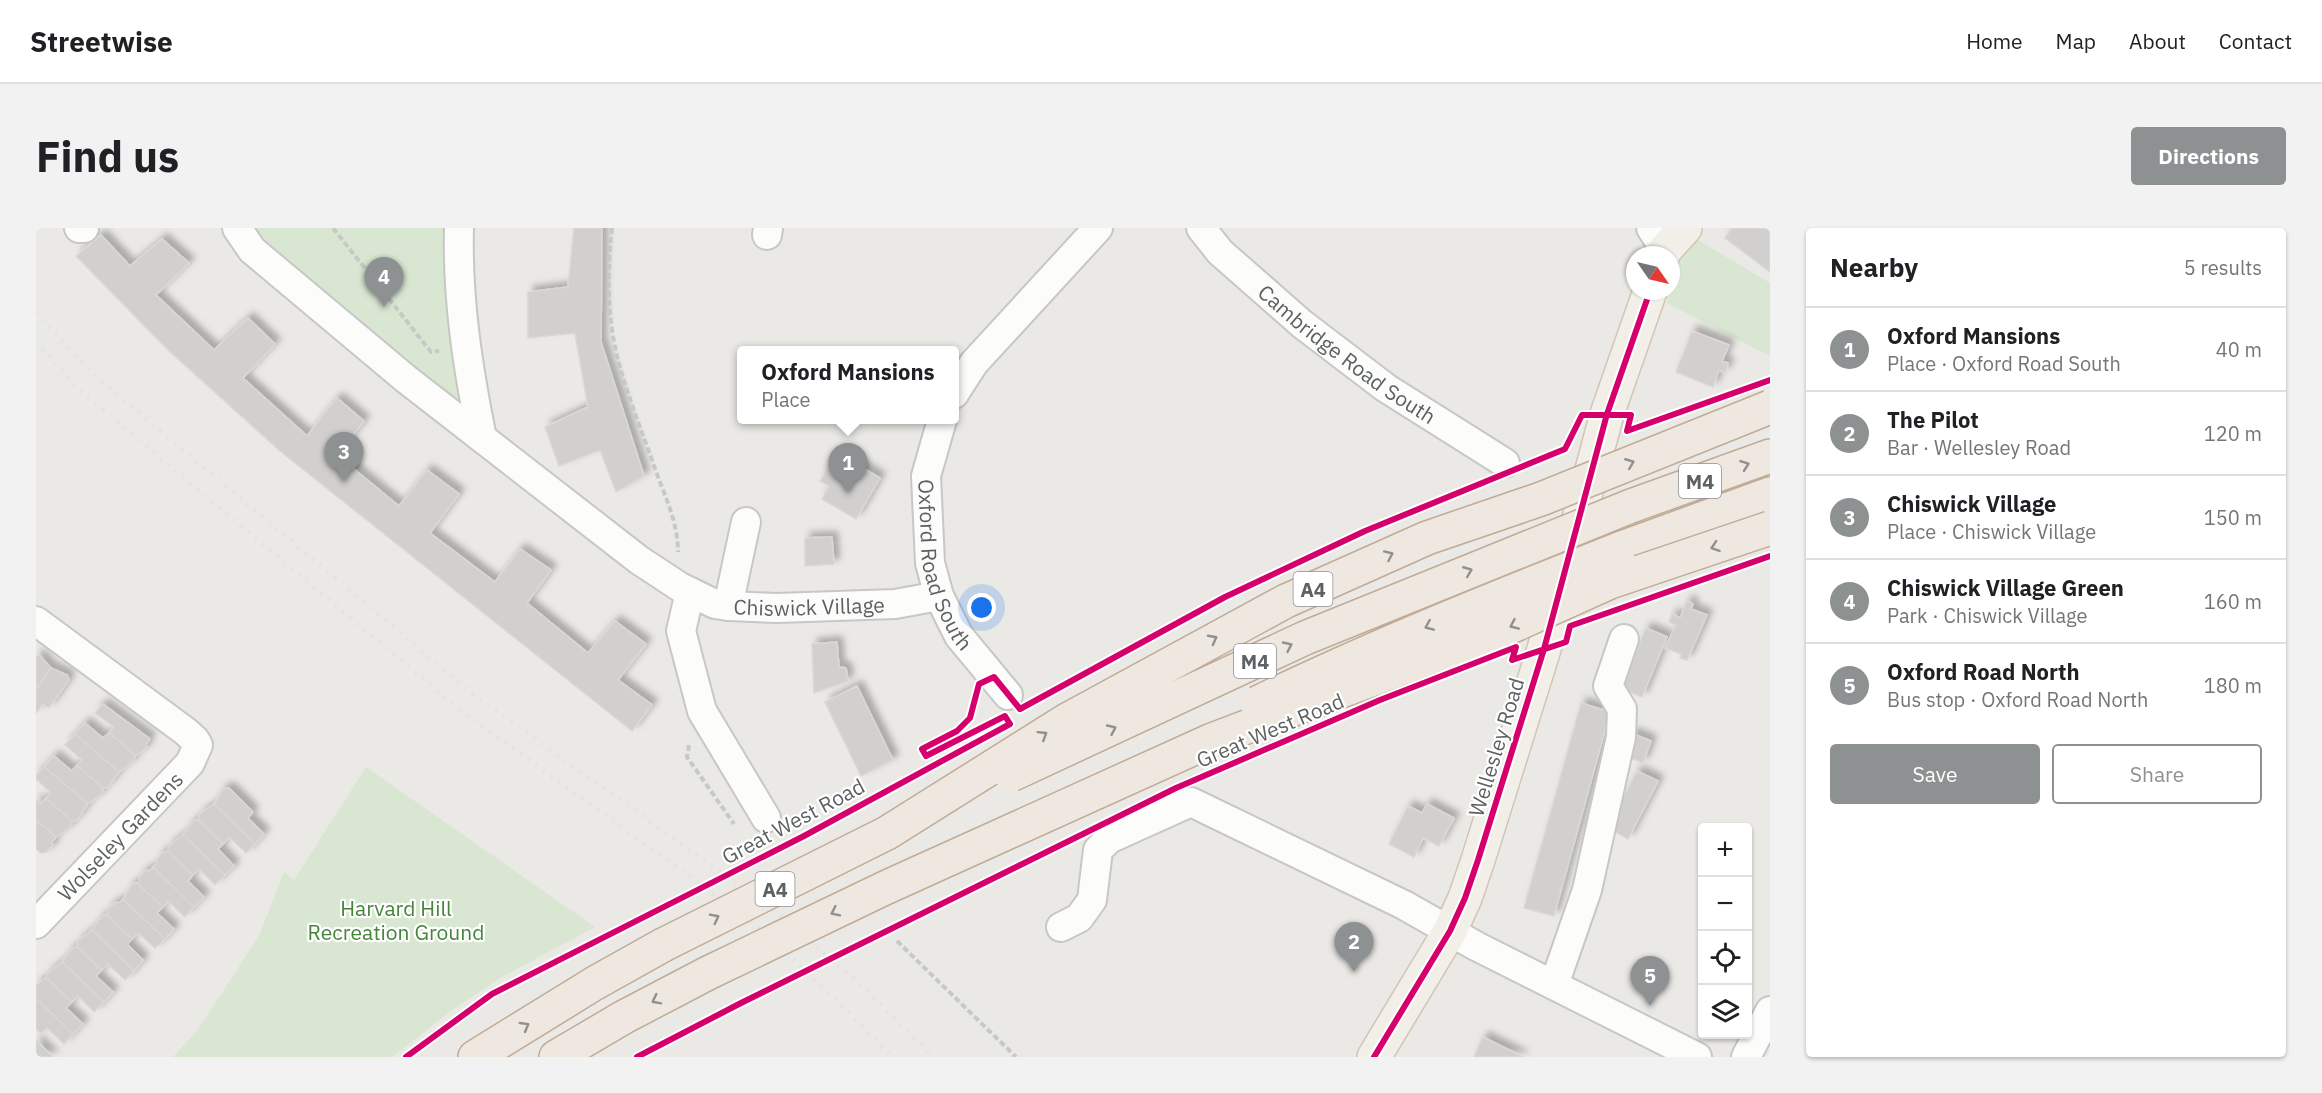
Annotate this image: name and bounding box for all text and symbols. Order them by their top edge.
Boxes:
text: Streetwise [30,23,173,60]
text: Home [1966,27,2023,55]
text: Map [2056,27,2096,55]
text: About [2129,27,2186,55]
text: Contact [2219,27,2292,55]
button: Directions [2131,127,2286,185]
text: Find us [36,129,179,184]
north arrow [1626,246,1680,300]
text: Nearby [1830,250,1918,284]
text: 5 results [2184,254,2262,281]
pin: 4 [364,257,404,307]
street label: Cambridge Road South [1252,278,1441,430]
text: Oxford Mansions [1887,321,2060,350]
text: 1 [1844,336,1856,363]
text: 40 m [2216,336,2262,363]
popup [737,346,959,424]
text: Place · Oxford Road South [1887,350,2121,377]
text: Oxford Mansions [761,357,935,386]
text: Place [761,386,811,413]
text: The Pilot [1887,405,1979,434]
text: 2 [1844,420,1856,447]
text: 120 m [2204,420,2262,447]
pin: 3 [324,432,364,482]
text: Bar · Wellesley Road [1887,434,2071,461]
pin: 1 [828,444,868,493]
one-way arrow [1624,458,1635,470]
one-way arrow [1739,459,1750,472]
road number: M4 [1679,464,1721,498]
street label: Oxford Road South [912,478,979,656]
text: Chiswick Village [1887,489,2056,518]
text: 3 [1844,504,1856,531]
text: 150 m [2204,504,2262,531]
text: Place · Chiswick Village [1887,518,2096,545]
one-way arrow [1710,539,1721,552]
one-way arrow [1383,550,1394,562]
one-way arrow [1462,566,1473,578]
road number: A4 [1294,572,1332,606]
text: Chiswick Village Green [1887,573,2124,602]
text: 4 [1844,588,1856,615]
text: 160 m [2204,588,2262,615]
street label: Chiswick Village [733,590,885,622]
your location [967,593,996,622]
text: Park · Chiswick Village [1887,602,2088,629]
one-way arrow [1509,618,1520,630]
one-way arrow [1424,619,1435,631]
one-way arrow [1207,635,1218,646]
one-way arrow [1282,641,1293,653]
road number: M4 [1234,644,1276,678]
text: Oxford Road North [1887,657,2080,686]
text: 5 [1844,672,1856,699]
text: 180 m [2204,672,2262,699]
street label: Wellesley Road [1462,674,1530,820]
street label: Great West Road [1192,686,1348,774]
text: Bus stop · Oxford Road North [1887,686,2148,713]
one-way arrow [1105,724,1116,736]
one-way arrow [1037,731,1048,742]
button: Save [1830,744,2040,804]
button: Share [2052,744,2262,804]
street label: Wolseley Gardens [51,765,189,907]
street label: Great West Road [717,772,869,870]
map controls [1698,823,1752,1039]
button: + [1698,823,1752,877]
road number: A4 [756,872,794,906]
button: − [1698,877,1752,931]
park label: Harvard Hill Recreation Ground [308,894,484,946]
one-way arrow [830,905,841,917]
one-way arrow [709,914,720,926]
pin: 2 [1334,922,1374,972]
button: locate [1698,931,1752,985]
pin: 5 [1630,956,1670,1006]
button: layers [1698,985,1752,1039]
one-way arrow [652,993,663,1004]
one-way arrow [519,1022,529,1033]

